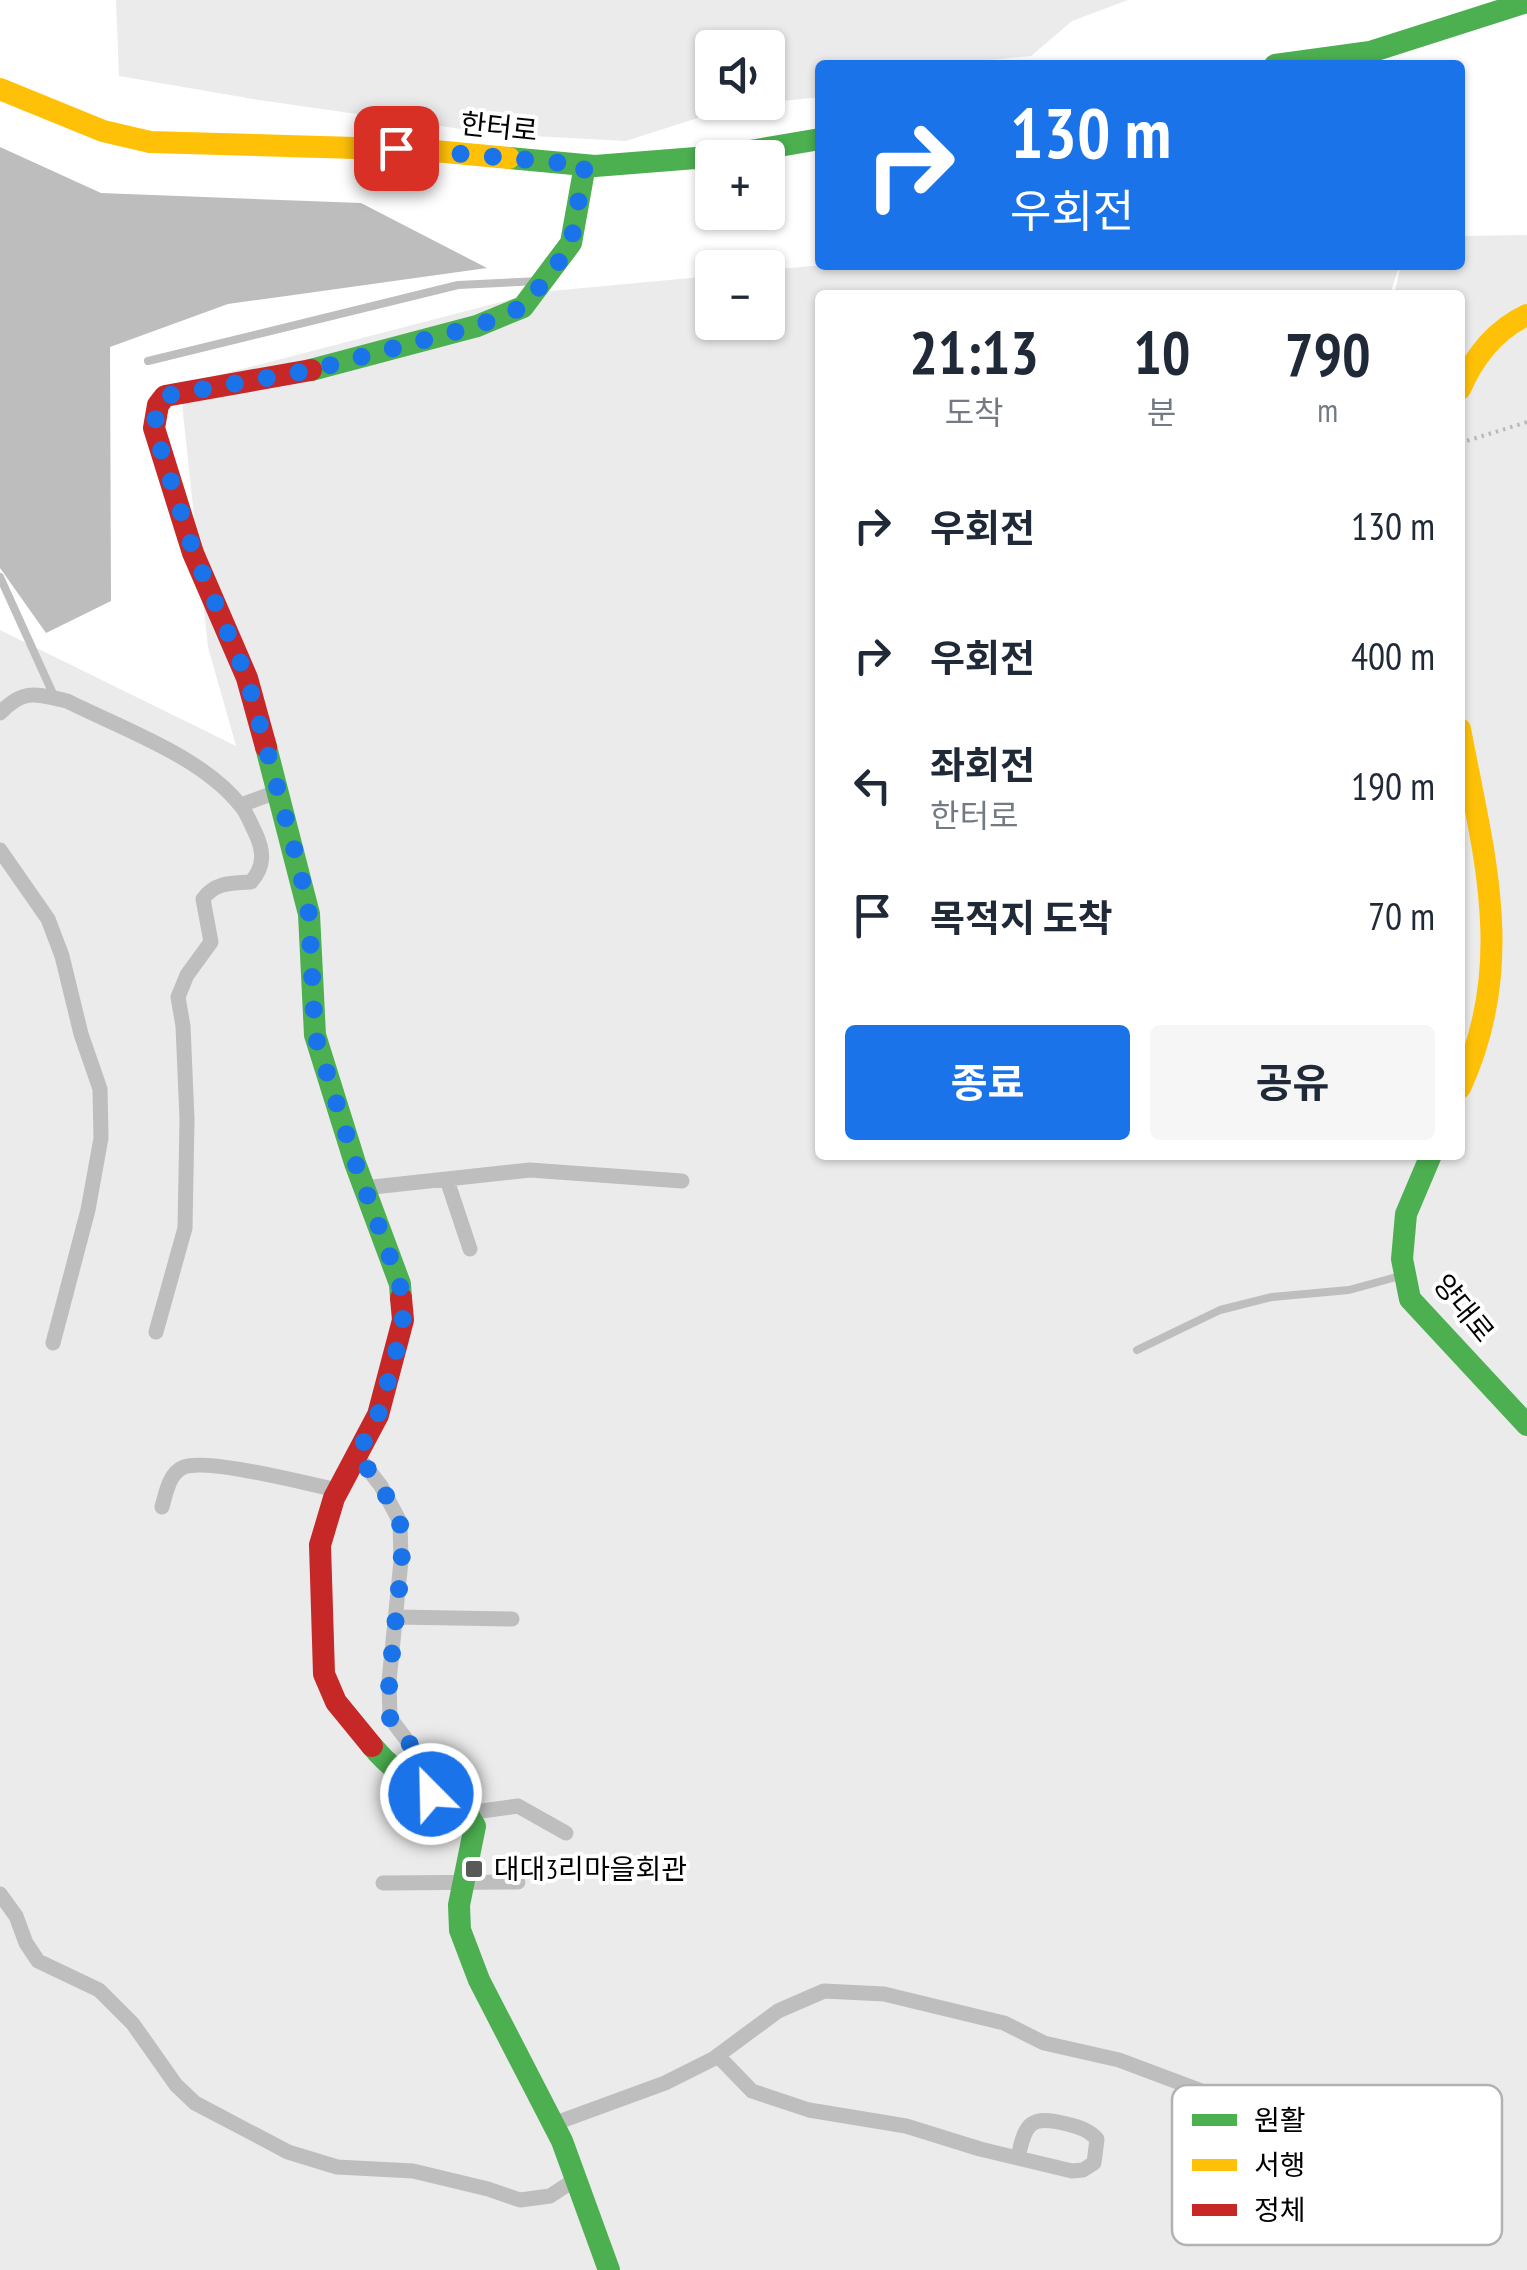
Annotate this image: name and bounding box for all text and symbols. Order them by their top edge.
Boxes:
map controls [695,30,785,340]
button: sound [695,30,785,120]
text: 130 m [1010,87,1171,177]
icon: right [845,100,975,230]
street label: 한터로 [459,104,539,149]
pin [354,106,439,191]
icon: arrive [369,121,424,176]
button: + [695,140,785,230]
text: 우회전 [1010,181,1134,239]
button: − [695,250,785,340]
text: 21:13 [909,313,1039,391]
text: 10 [1133,313,1191,391]
text: 790 [1285,315,1371,393]
text: m [1317,389,1338,431]
text: 도착 [945,391,1004,433]
text: 분 [1147,391,1177,433]
icon: right [845,498,900,553]
text: 130 m [1351,501,1435,550]
text: 우회전 [930,503,1035,552]
icon: right [845,628,900,683]
text: 400 m [1351,631,1435,680]
text: 우회전 [930,633,1035,682]
text: 좌회전 [930,740,1035,789]
icon: left [845,758,900,813]
text: 190 m [1351,761,1435,810]
text: 한터로 [930,794,1018,836]
icon: arrive [845,888,900,943]
text: 70 m [1368,891,1435,940]
text: 목적지 도착 [930,893,1113,942]
button: 종료 [845,1025,1130,1140]
button: 공유 [1150,1025,1435,1140]
street label: 양대로 [1426,1266,1503,1349]
position arrow [379,1742,483,1846]
place label: 대대3리마을회관 [494,1850,687,1887]
marker: 대대3리마을회관 [463,1858,485,1880]
legend [1172,2085,1502,2245]
text: 원활 [1254,2101,1306,2138]
text: 서행 [1254,2146,1306,2183]
text: 정체 [1254,2191,1306,2228]

